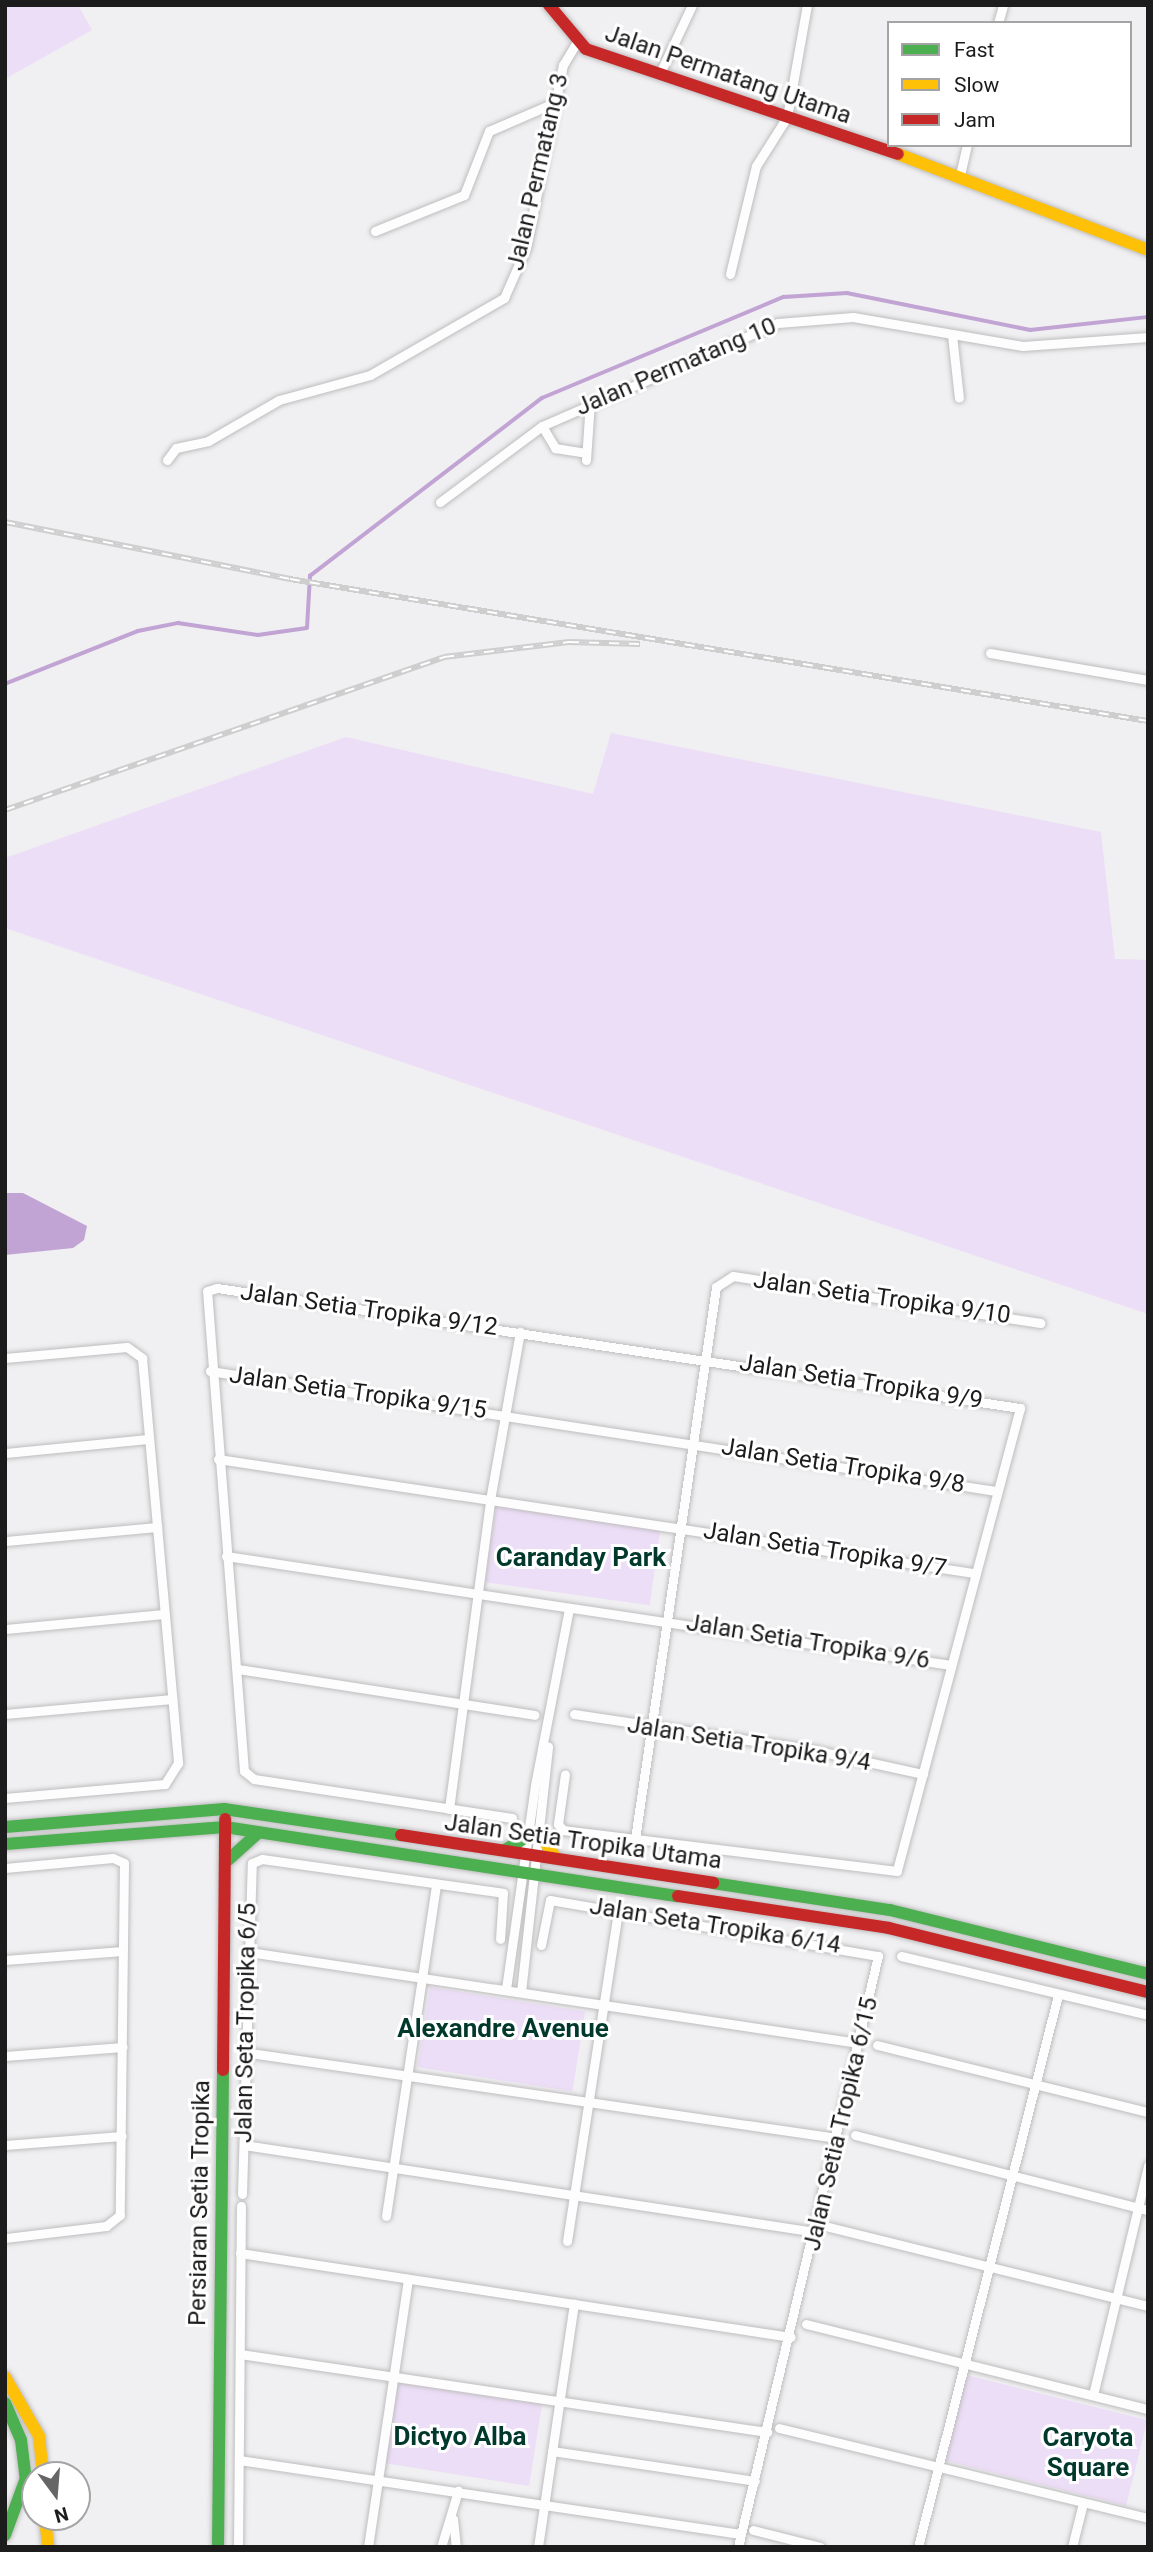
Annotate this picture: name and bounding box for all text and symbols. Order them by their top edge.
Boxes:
street label: Jalan Permatang Utama [601,19,855,131]
legend [887,21,1132,147]
text: Fast [954,38,994,62]
street label: Jalan Permatang 3 [501,71,575,273]
text: Slow [954,73,999,97]
text: Jam [954,108,995,132]
street label: Jalan Permatang 10 [571,312,781,422]
street label: Jalan Setia Tropika 9/10 [751,1266,1013,1330]
street label: Jalan Setia Tropika 9/12 [238,1278,500,1342]
street label: Jalan Setia Tropika 9/9 [737,1349,985,1415]
street label: Jalan Setia Tropika 9/15 [227,1361,489,1425]
street label: Jalan Setia Tropika 9/8 [719,1433,967,1499]
street label: Jalan Setia Tropika 9/7 [701,1517,949,1583]
district label: Caranday Park [496,1542,666,1574]
street label: Jalan Setia Tropika 9/6 [684,1609,932,1675]
street label: Jalan Setia Tropika 9/4 [625,1711,873,1777]
street label: Jalan Setia Tropika Utama [442,1808,724,1876]
street label: Jalan Seta Tropika 6/14 [587,1892,843,1960]
street label: Jalan Seta Tropika 6/5 [230,1902,262,2144]
street label: Jalan Setia Tropika 6/15 [798,1994,884,2254]
district label: Alexandre Avenue [397,2013,609,2045]
street label: Persiaran Setia Tropika [183,2080,217,2326]
district label: Dictyo Alba [393,2421,527,2453]
district label: Caryota Square [1043,2422,1133,2484]
north arrow [21,2461,91,2531]
text: N [52,2502,71,2528]

